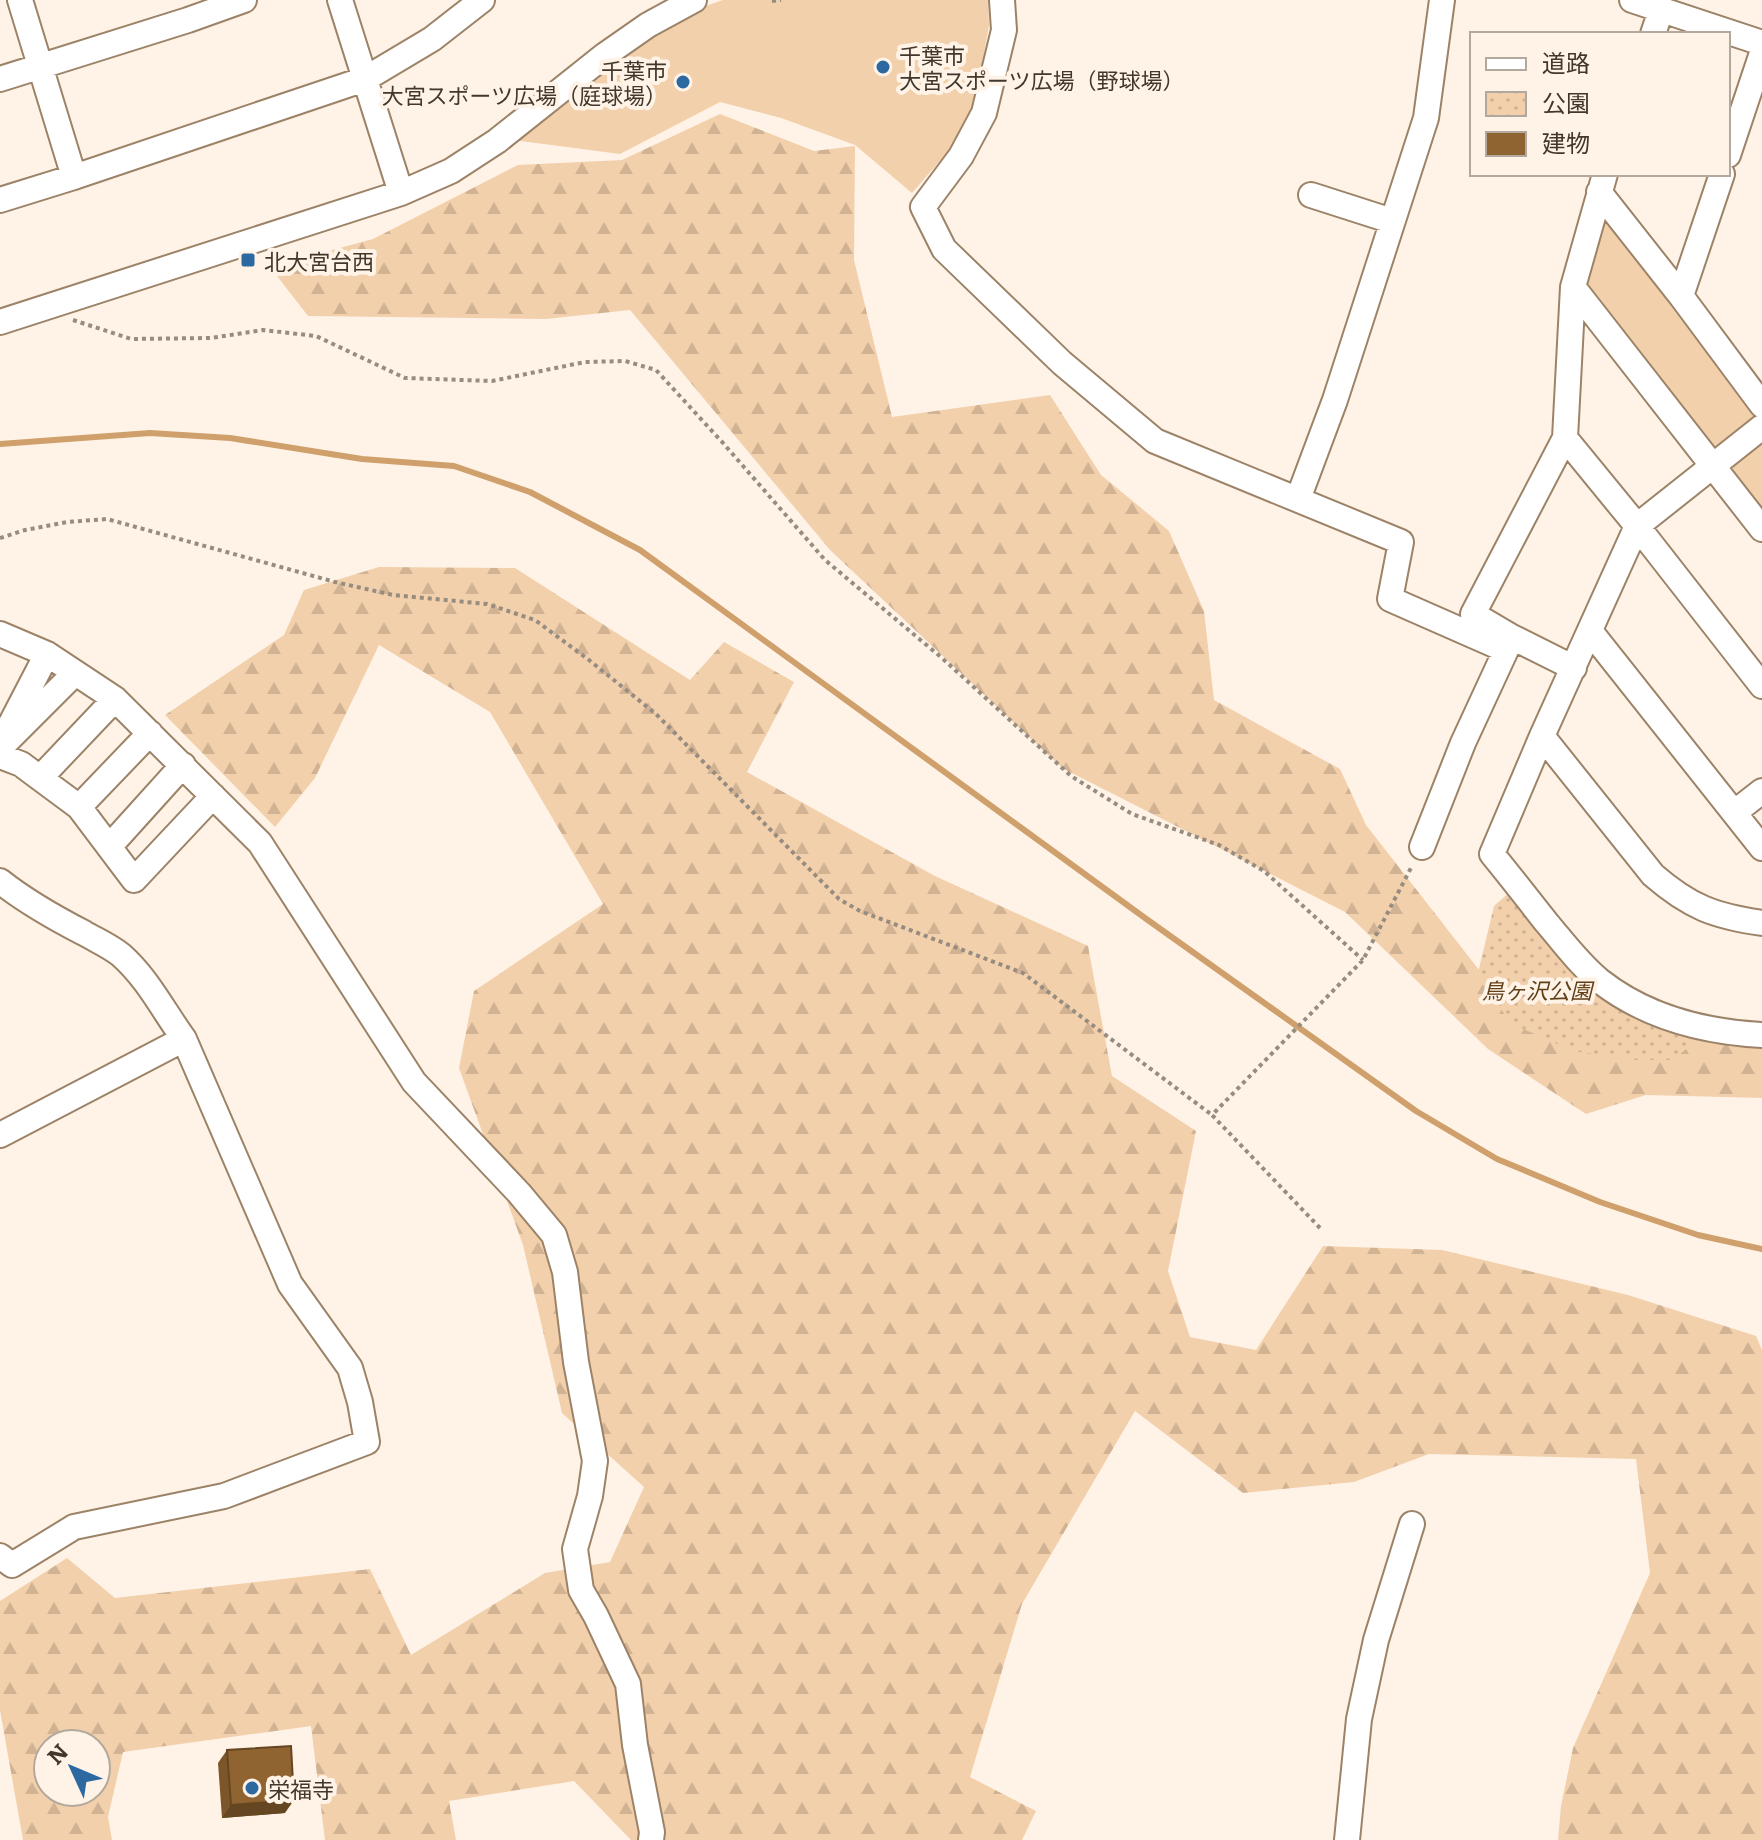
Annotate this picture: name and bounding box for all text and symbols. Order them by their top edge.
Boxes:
legend [1470,32,1730,176]
place label: 千葉市 大宮スポーツ広場（野球場） [899,38,1185,96]
text: 道路 [1542,44,1590,79]
place label: 千葉市 大宮スポーツ広場（庭球場） [381,53,667,111]
marker: 千葉市 大宮スポーツ広場（野球場） [874,58,892,76]
marker: 千葉市 大宮スポーツ広場（庭球場） [674,73,692,91]
text: 公園 [1542,84,1590,119]
text: 建物 [1542,124,1590,159]
place label: 北大宮台西 [264,244,374,277]
marker: 北大宮台西 [239,251,257,269]
park label: 鳥ヶ沢公園 [1482,973,1595,1006]
north arrow [32,1728,112,1808]
text: N [38,1735,75,1771]
place label: 栄福寺 [268,1772,334,1805]
marker: 栄福寺 [243,1779,261,1797]

